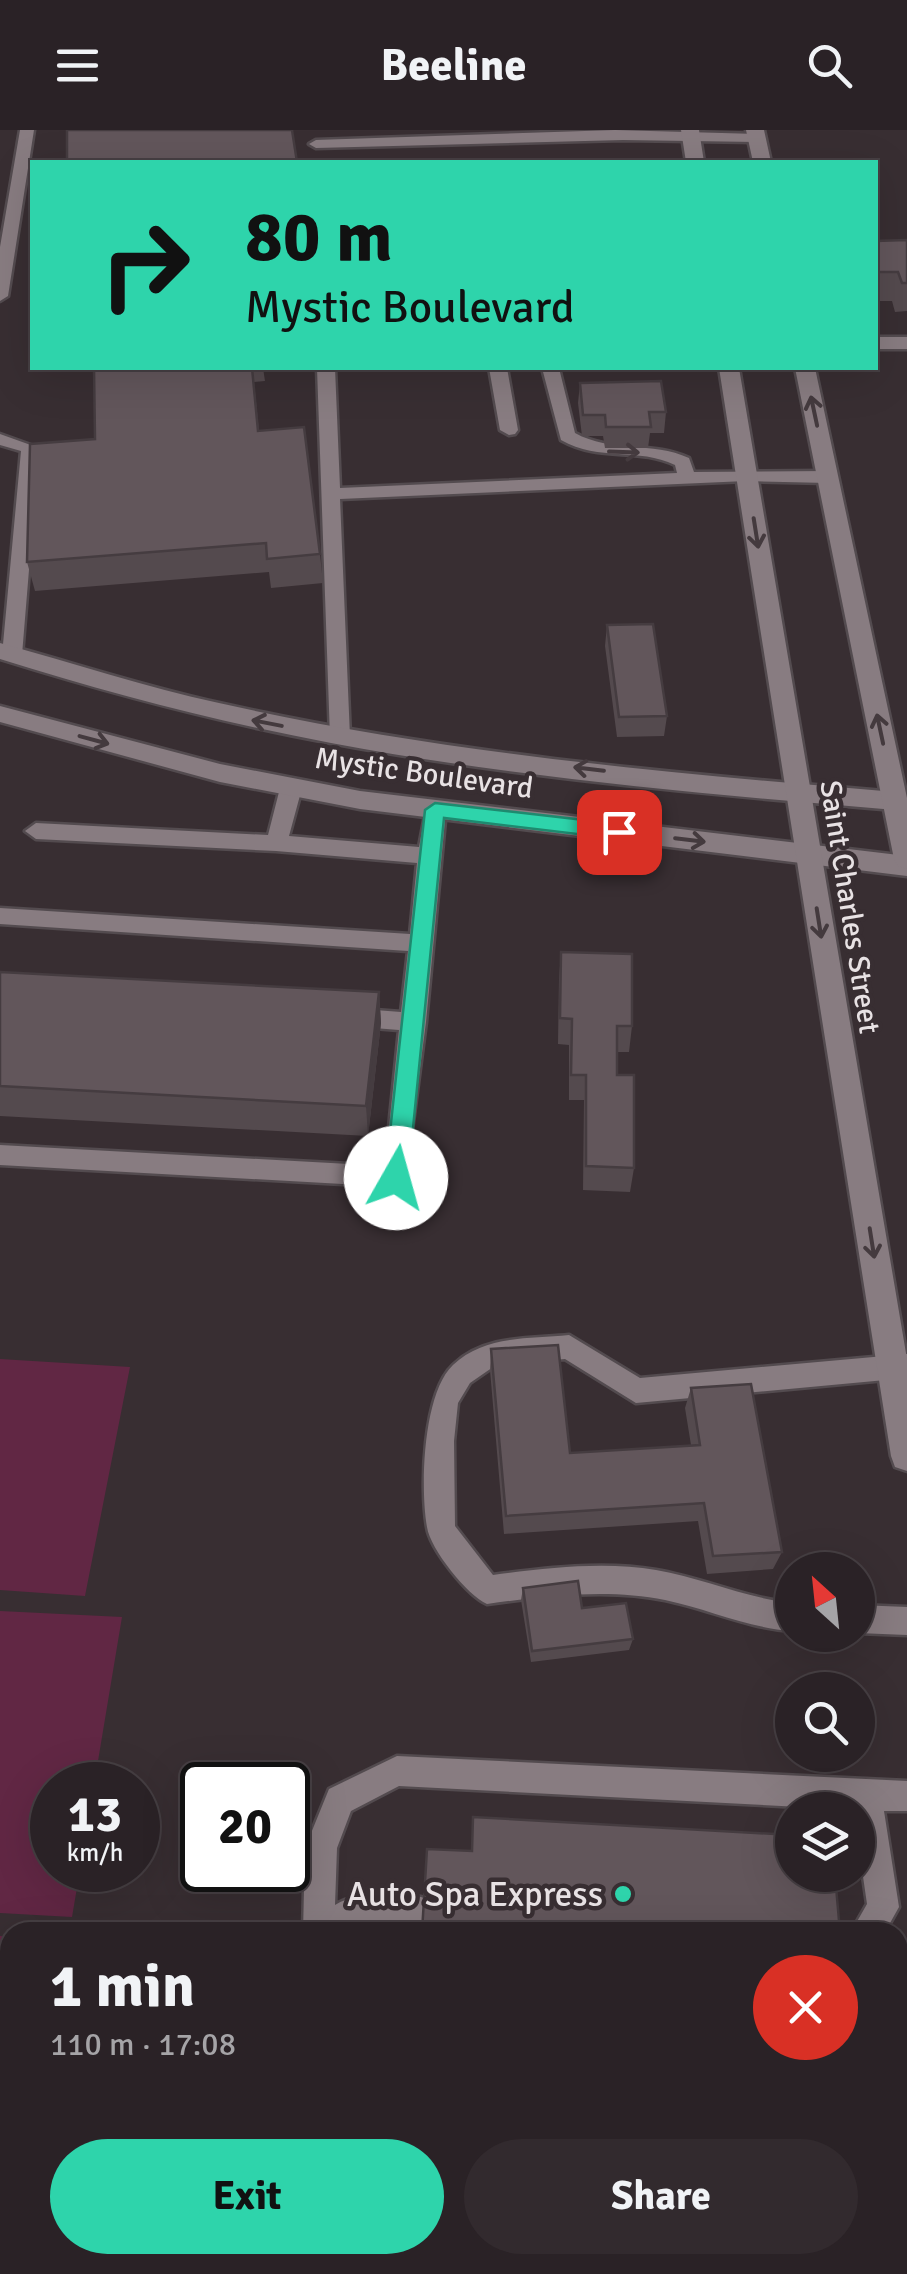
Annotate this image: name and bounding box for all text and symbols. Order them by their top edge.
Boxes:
icon: menu [50,38,105,93]
text: Beeline [380,38,527,93]
icon: search [802,38,857,93]
text: 80 m [245,194,393,280]
icon: right [80,200,210,330]
text: Mystic Boulevard [245,280,575,335]
one-way arrow [804,396,822,428]
one-way arrow [608,443,640,462]
one-way arrow [747,516,766,549]
one-way arrow [252,713,284,732]
one-way arrow [869,714,888,746]
one-way arrow [78,732,109,751]
street label: Mystic Boulevard [313,740,535,807]
one-way arrow [573,759,606,778]
street label: Saint Charles Street [811,778,888,1036]
pin [577,790,662,875]
icon: arrive [592,805,647,860]
one-way arrow [673,831,705,850]
one-way arrow [811,906,829,938]
position arrow [344,1126,448,1230]
one-way arrow [863,1227,882,1259]
north arrow [775,1552,875,1652]
map controls [775,1552,875,1892]
button: search [775,1672,875,1772]
speed limit sign: 20 [180,1762,310,1892]
text: 13 [68,1784,122,1846]
button: layers [775,1792,875,1892]
text: km/h [67,1837,123,1868]
place label: Auto Spa Express [347,1873,603,1916]
marker: Auto Spa Express [612,1883,634,1905]
text: 1 min [50,1950,195,2024]
button: close [753,1955,858,2060]
text: 110 m · 17:08 [50,2025,236,2064]
button: Exit [50,2139,444,2254]
button: Share [464,2139,858,2254]

